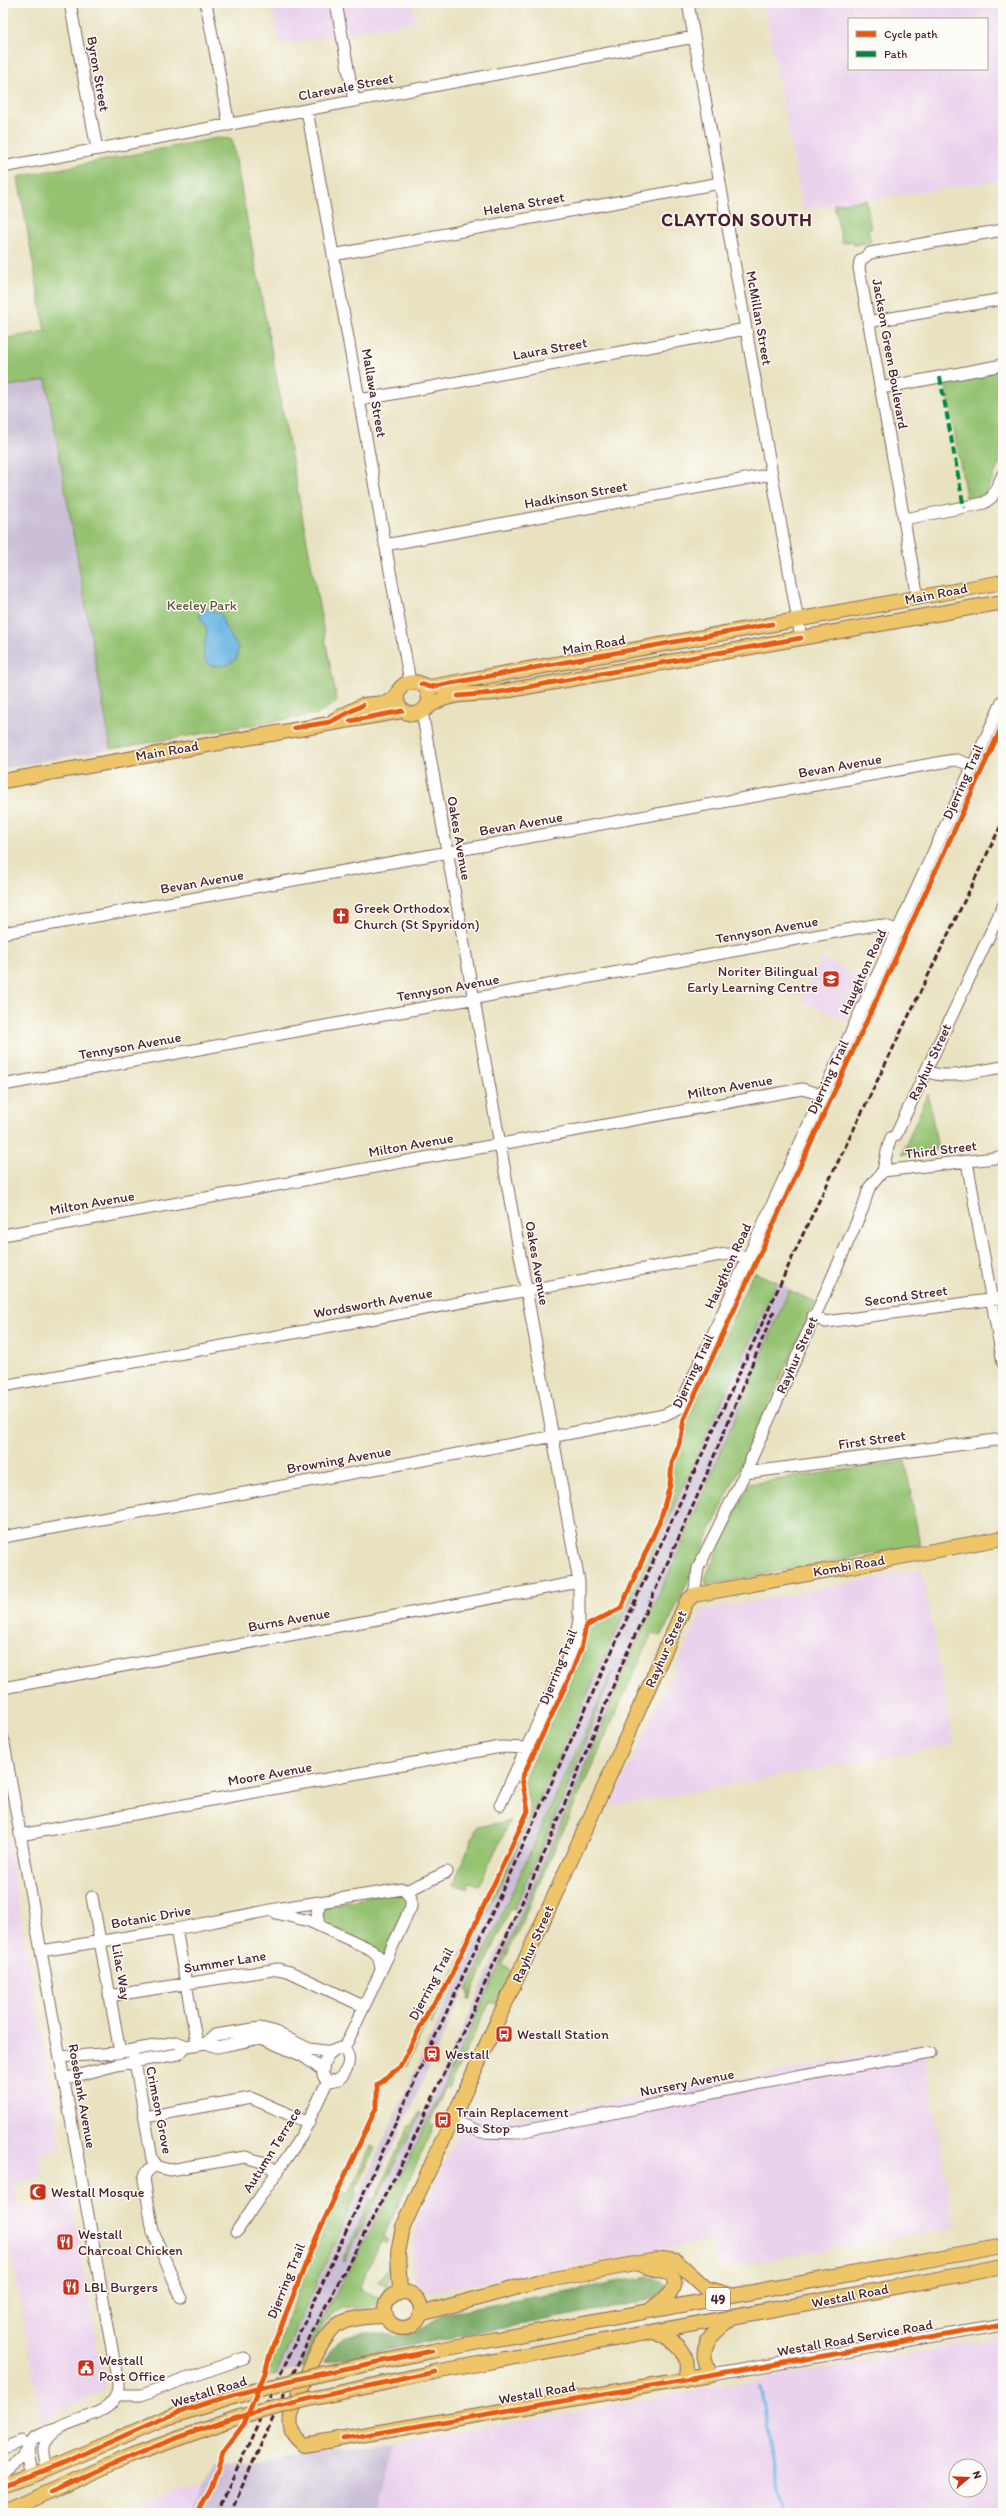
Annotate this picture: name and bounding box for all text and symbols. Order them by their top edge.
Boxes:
legend [848,18,988,70]
text: Cycle path [884,27,938,41]
street label: Byron Street [83,35,113,113]
text: Path [884,47,907,61]
street label: Clarevale Street [297,69,395,105]
street label: Helena Street [482,188,566,220]
district label: CLAYTON SOUTH [661,209,813,231]
street label: McMillan Street [742,269,776,367]
street label: Jackson Green Boulevard [868,277,912,431]
street label: Laura Street [511,334,589,364]
street label: Mallawa Street [358,347,390,439]
street label: Hadkinson Street [523,478,629,512]
street label: Main Road [903,580,969,608]
park label: Keeley Park [167,597,238,614]
street label: Main Road [561,631,627,659]
street label: Main Road [134,737,200,765]
street label: Djerring Trail [939,742,987,822]
street label: Bevan Avenue [797,750,883,782]
street label: Oakes Avenue [443,795,475,882]
street label: Bevan Avenue [478,808,564,840]
street label: Bevan Avenue [159,866,245,898]
place label: Greek Orthodox Church (St Spyridon) [354,900,480,933]
church icon: Greek Orthodox Church (St Spyridon) [331,906,351,926]
street label: Tennyson Avenue [715,913,820,947]
street label: Haughton Road [836,926,890,1017]
place label: Noriter Bilingual Early Learning Centre [687,963,818,996]
school or university icon: Noriter Bilingual Early Learning Centre [821,969,841,989]
street label: Tennyson Avenue [396,971,501,1005]
street label: Rayhur Street [905,1021,955,1103]
street label: Tennyson Avenue [78,1029,183,1063]
street label: Djerring Trail [803,1037,853,1117]
street label: Milton Avenue [686,1071,774,1103]
street label: Milton Avenue [367,1129,455,1161]
street label: Third Street [904,1137,978,1163]
street label: Milton Avenue [48,1187,136,1219]
street label: Oakes Avenue [521,1220,553,1307]
street label: Haughton Road [701,1220,755,1311]
street label: Second Street [863,1282,949,1310]
street label: Wordsworth Avenue [312,1284,434,1322]
street label: Rayhur Street [772,1314,822,1396]
street label: Djerring Trail [668,1331,718,1411]
street label: First Street [837,1427,907,1453]
street label: Browning Avenue [286,1442,393,1478]
street label: Kombi Road [812,1551,887,1581]
street label: Burns Avenue [247,1604,332,1636]
street label: Rayhur Street [641,1608,691,1690]
street label: Djerring Trail [535,1627,581,1707]
street label: Moore Avenue [227,1758,314,1790]
street label: Botanic Drive [110,1902,192,1932]
street label: Rayhur Street [508,1903,558,1985]
street label: Lilac Way [108,1943,134,2002]
street label: Djerring Trail [405,1945,457,2023]
street label: Summer Lane [183,1947,268,1977]
bus stop icon: Westall Station [494,2024,514,2044]
place label: Westall Station [517,2026,609,2043]
street label: Rosebank Avenue [64,2042,100,2150]
station icon: Westall [422,2044,442,2064]
place label: Westall [445,2046,489,2063]
street label: Crimson Grove [142,2065,176,2156]
street label: Nursery Avenue [639,2065,736,2100]
street label: Autumn Terrace [239,2104,305,2196]
place label: Train Replacement Bus Stop [456,2104,569,2137]
bus stop icon: Train Replacement Bus Stop [433,2110,453,2130]
mosque icon: Westall Mosque [28,2182,48,2202]
place label: Westall Mosque [51,2184,145,2201]
place label: Westall Charcoal Chicken [78,2226,183,2259]
restaurant icon: Westall Charcoal Chicken [55,2232,75,2252]
street label: Djerring Trail [263,2241,309,2321]
restaurant icon: LBL Burgers [61,2277,81,2297]
place label: LBL Burgers [84,2279,158,2296]
street label: Westall Road [810,2280,890,2312]
road number: 49 [706,2288,730,2310]
street label: Westall Road Service Road [776,2316,935,2360]
place label: Westall Post Office [99,2352,166,2385]
public building icon: Westall Post Office [76,2358,96,2378]
street label: Westall Road [169,2372,249,2412]
street label: Westall Road [497,2378,577,2408]
north arrow [948,2458,988,2498]
text: N [970,2469,984,2481]

